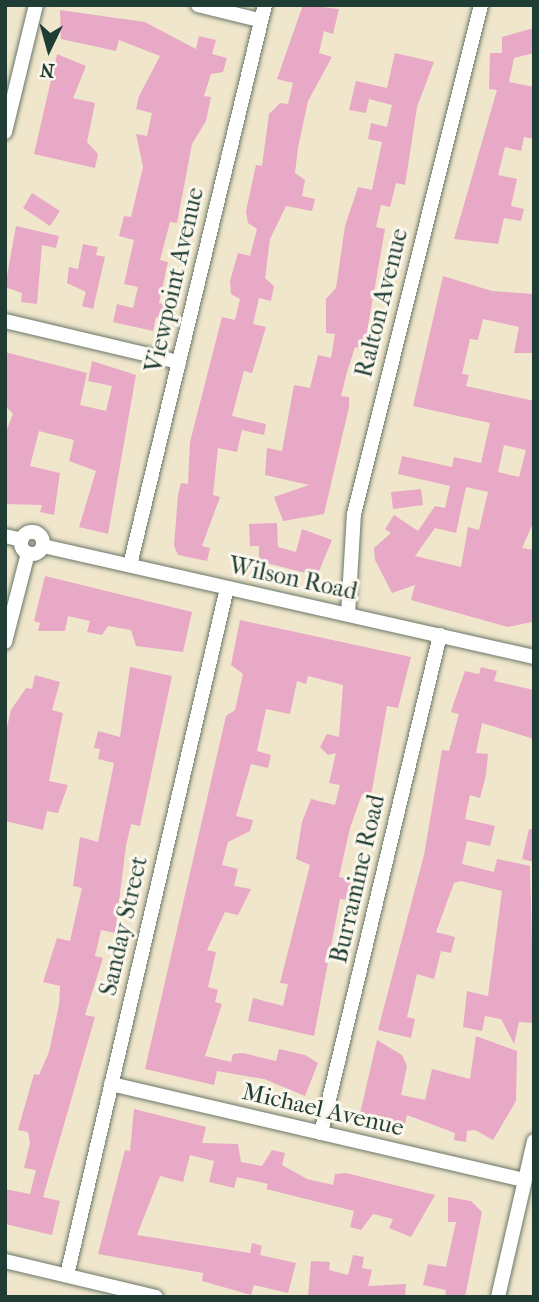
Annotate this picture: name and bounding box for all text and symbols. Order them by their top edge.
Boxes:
north arrow [14,14,84,84]
text: N [39,58,55,82]
street label: Viewpoint Avenue [140,185,210,375]
street label: Ralton Avenue [350,226,414,380]
street label: Wilson Road [226,551,360,607]
street label: Burramine Road [325,792,391,966]
street label: Sanday Street [94,853,154,999]
street label: Michael Avenue [239,1077,407,1143]

